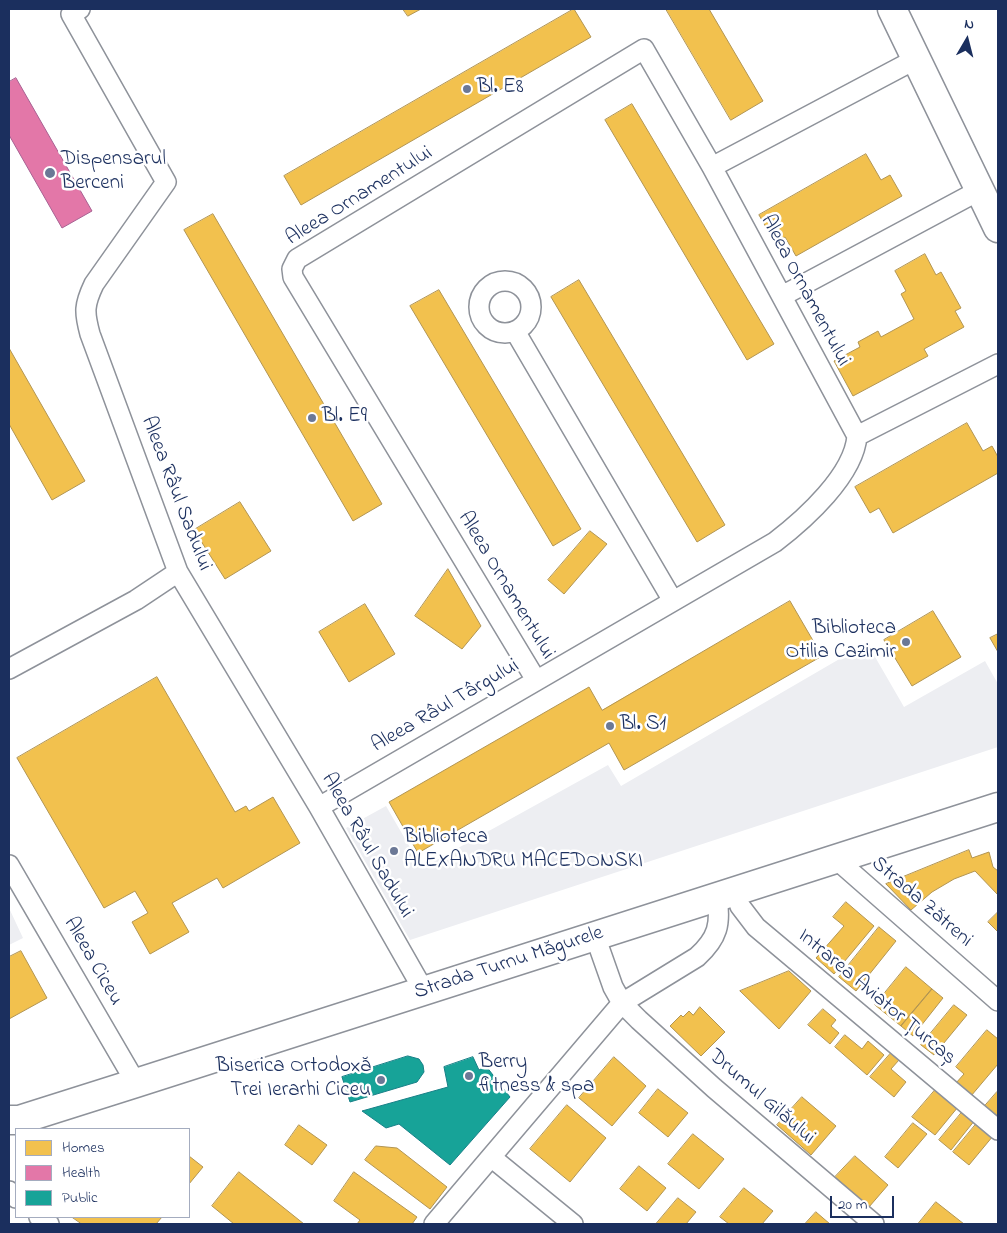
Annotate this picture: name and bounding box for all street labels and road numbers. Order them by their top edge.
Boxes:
street label: Aleea Ornamentului [282,142,438,252]
street label: Aleea Ornamentului [753,211,855,371]
street label: Aleea Râul Sadului [134,413,216,575]
street label: Aleea Ornamentului [451,507,559,665]
street label: Aleea Râul Târgului [368,655,524,759]
street label: Aleea Râul Sadului [314,769,418,923]
street label: Strada Zătreni [865,852,977,954]
street label: Aleea Ciceu [57,913,127,1011]
street label: Strada Turnu Măgurele [411,922,607,1006]
street label: Intrarea Aviator Țurcaș [792,924,960,1072]
street label: Drumul Gilăului [702,1045,820,1151]

